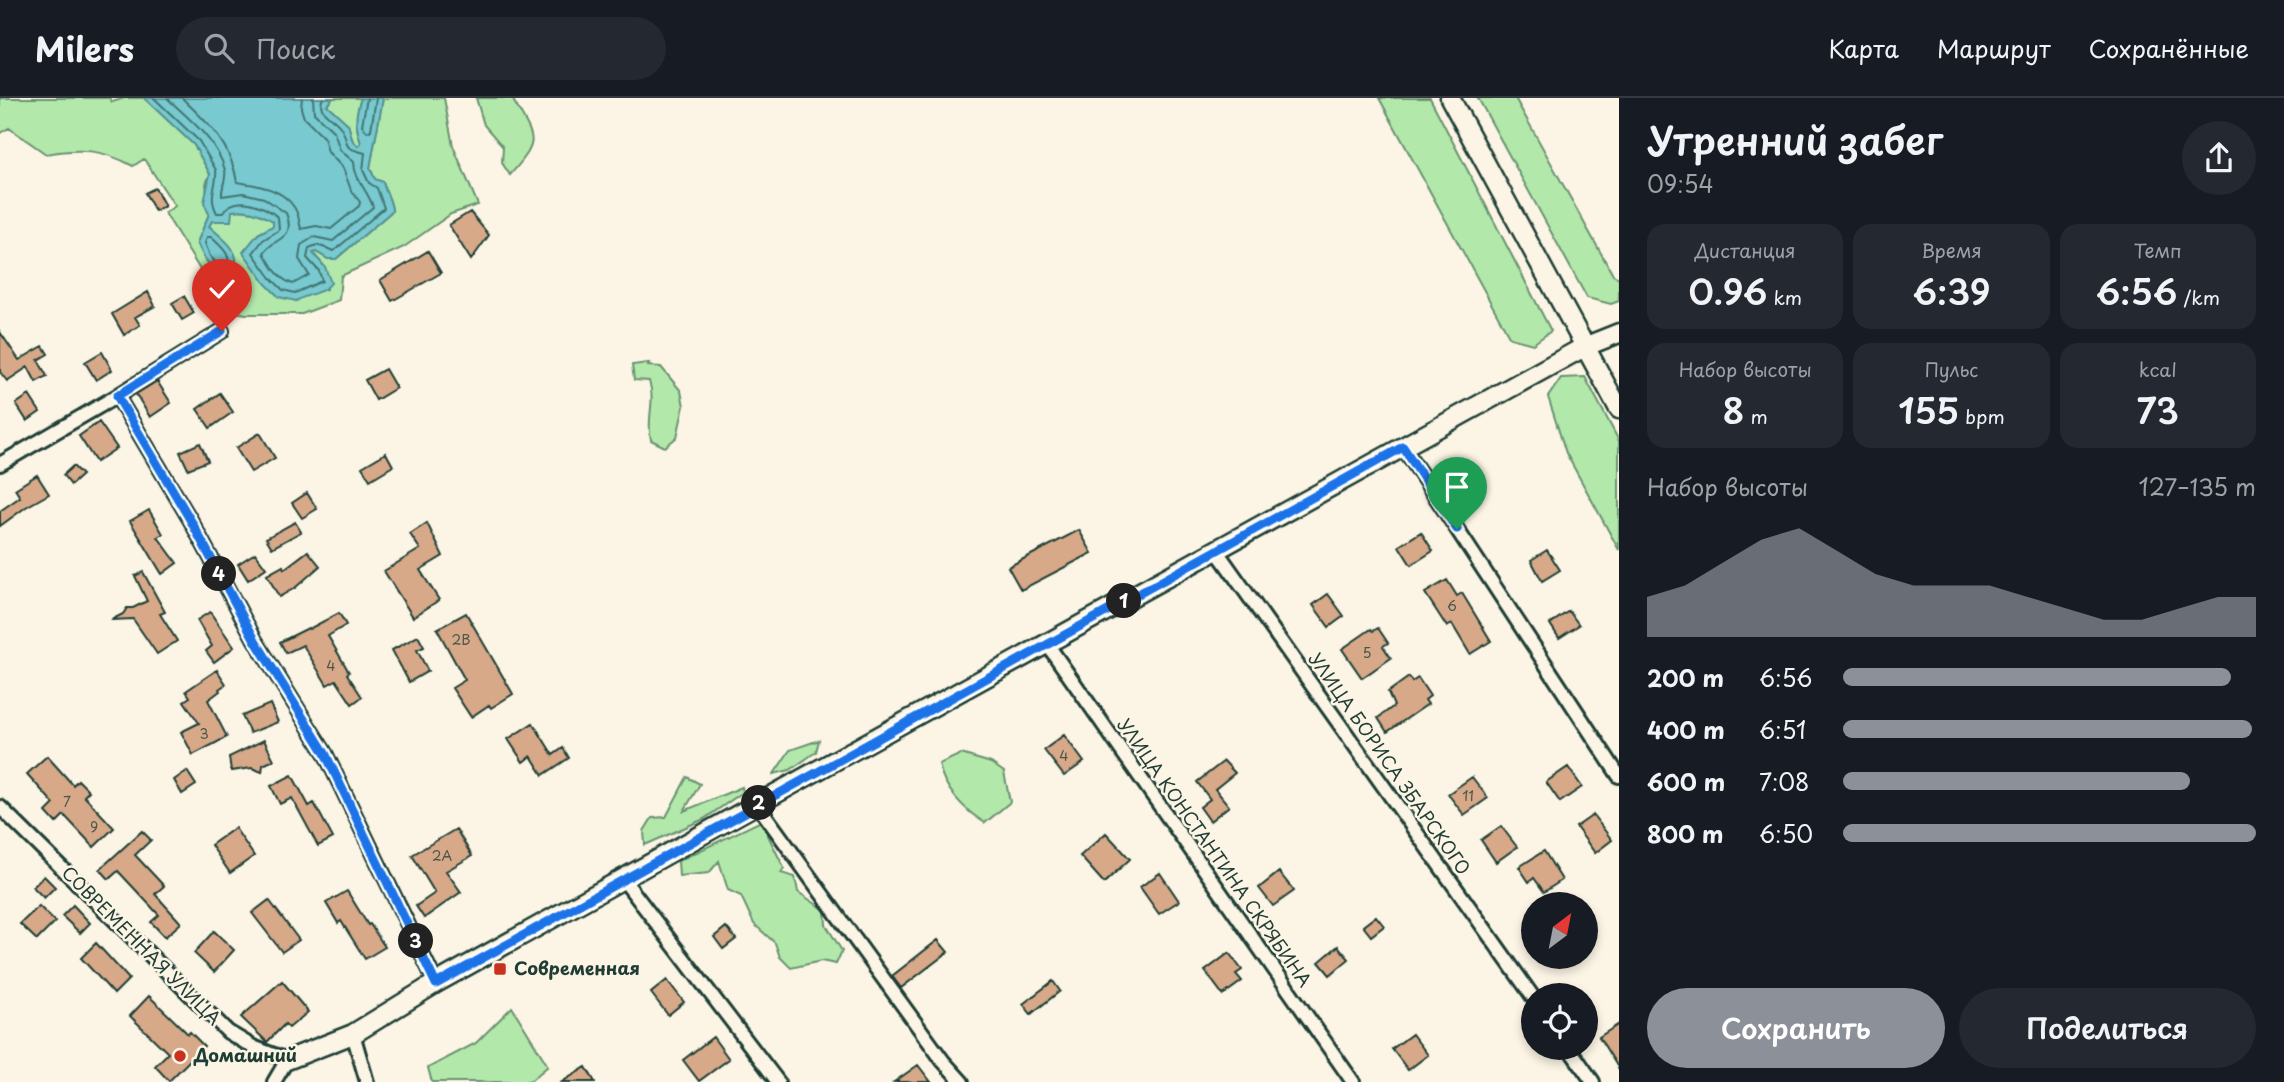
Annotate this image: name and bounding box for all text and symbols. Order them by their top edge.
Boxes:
search box [176,17,666,80]
text: Milers [35,23,134,73]
icon: search [200,29,238,67]
text: Поиск [256,29,335,68]
text: Карта [1828,30,1899,66]
text: Маршрут [1937,30,2051,66]
text: Сохранённые [2089,30,2249,66]
text: Утренний забег [1647,111,1943,168]
button: share [2182,121,2256,195]
text: 09:54 [1647,166,1714,201]
text: Дистанция [1695,236,1796,264]
text: Время [1921,236,1982,264]
text: Темп [2134,236,2182,264]
pin [192,259,252,331]
text: 0.96 [1688,264,1767,317]
text: 6:39 [1913,264,1990,317]
text: 6:56 [2096,264,2177,317]
icon: check [203,270,241,308]
text: km [1767,283,1802,311]
text: /km [2177,283,2220,311]
text: Набор высоты [1679,355,1812,383]
text: Пульс [1925,355,1978,383]
text: kcal [2139,355,2177,383]
text: 8 [1722,383,1744,436]
text: 155 [1898,383,1959,436]
text: 73 [2137,383,2179,436]
text: m [1744,402,1768,430]
text: bpm [1959,402,2005,430]
pin [1427,457,1487,529]
icon: arrive [1438,468,1476,506]
text: Набор высоты [1647,469,1808,504]
text: 127–135 m [2138,469,2256,504]
pin: 4 [202,556,236,592]
text: 4 [212,559,225,587]
pin: 1 [1106,584,1142,618]
text: 1 [1119,586,1128,614]
house number: 6 [1447,595,1457,616]
house number: 2В [451,629,471,650]
house number: 5 [1362,642,1372,663]
street label: УЛИЦА БОРИСА ЗБАРСКОГО [1303,646,1478,880]
house number: 4 [326,655,336,676]
text: 200 m [1647,660,1724,695]
text: 6:56 [1759,660,1812,695]
street label: УЛИЦА КОНСТАНТИНА СКРЯБИНА [1112,712,1319,992]
text: 400 m [1647,712,1725,747]
text: 6:51 [1759,712,1806,747]
house number: 3 [199,723,209,744]
house number: 4 [1059,745,1069,766]
text: 600 m [1647,764,1725,799]
text: 7:08 [1759,764,1810,799]
house number: 11 [1462,785,1474,806]
pin: 2 [742,786,776,820]
text: 2 [752,788,765,816]
house number: 7 [63,791,71,812]
house number: 9 [90,816,98,837]
text: 800 m [1647,816,1724,851]
text: 6:50 [1759,816,1813,851]
house number: 2А [432,845,453,866]
street label: СОВРЕМЕННАЯ УЛИЦА [56,859,228,1031]
north arrow [1521,892,1598,970]
map controls [1521,892,1598,1060]
pin: 3 [398,924,434,958]
text: 3 [409,926,422,954]
place label: Современная [514,954,640,981]
marker: Современная [492,961,508,977]
button: locate [1521,983,1598,1060]
button: Сохранить [1647,988,1945,1068]
button: Поделиться [1959,988,2256,1068]
place label: Домашний [193,1041,297,1068]
marker: Домашний [172,1048,188,1064]

